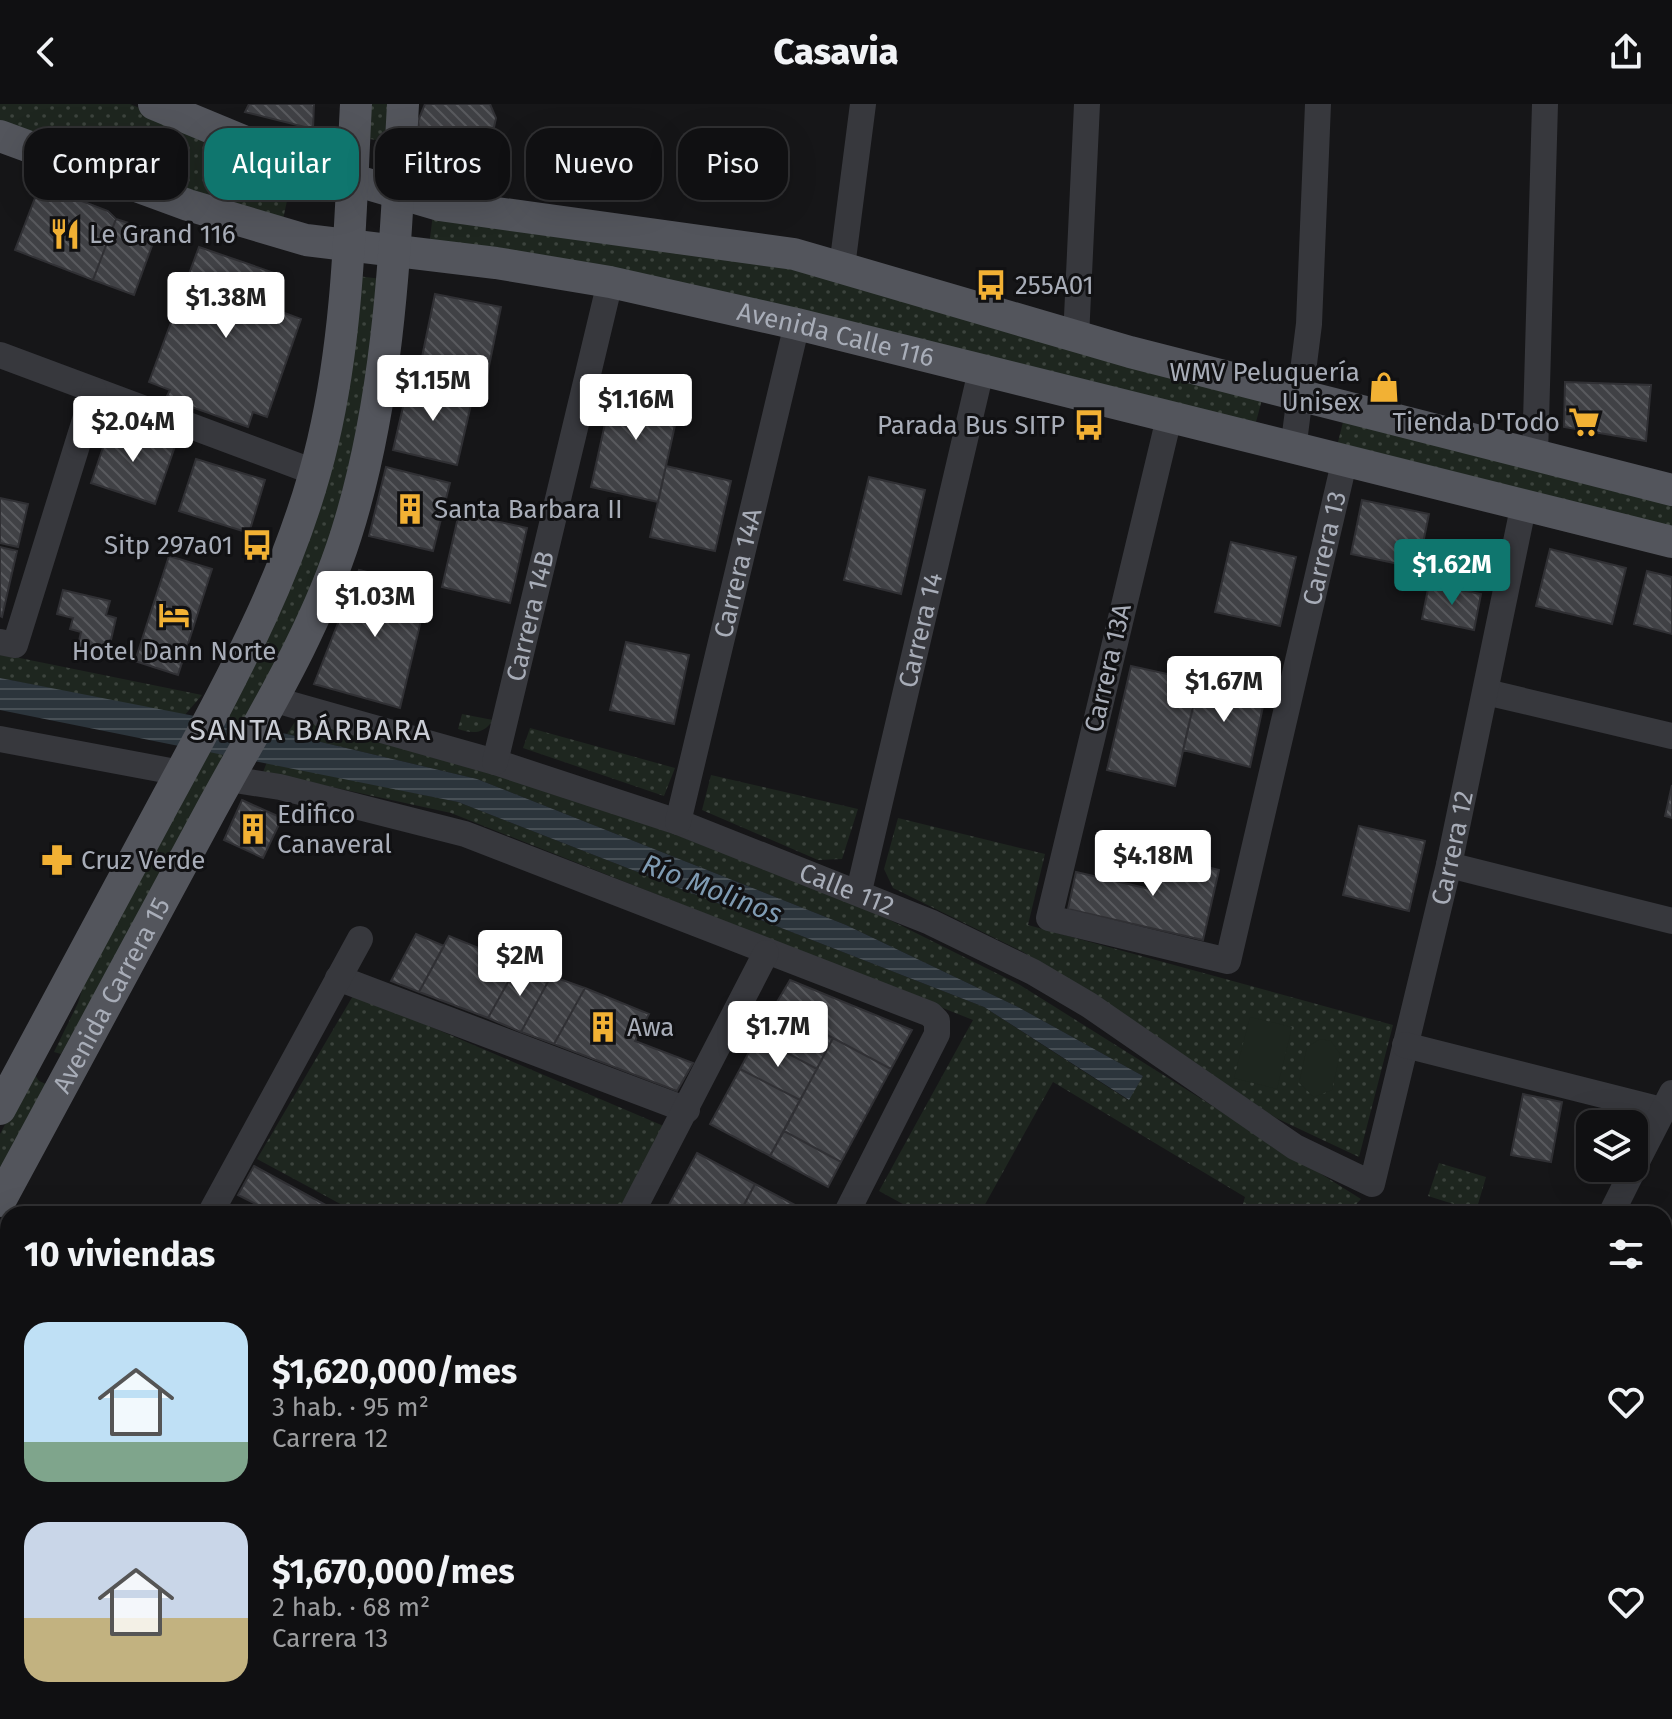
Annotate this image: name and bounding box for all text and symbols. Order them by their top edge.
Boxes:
icon: back [24,30,68,74]
text: Casavia [773,30,899,74]
icon: share [1604,30,1648,74]
chip: Comprar [24,128,188,200]
chip: Alquilar [204,128,359,200]
chip: Filtros [375,128,510,200]
chip: Nuevo [526,128,662,200]
chip: Piso [678,128,788,200]
restaurant icon: Le Grand 116 [48,217,82,251]
place label: Le Grand 116 [89,219,236,250]
bus stop icon: 255A01 [974,268,1008,302]
place label: 255A01 [1015,270,1094,301]
pin: $1.38M [161,272,291,340]
text: $1.38M [185,282,267,313]
street label: Avenida Calle 116 [734,296,937,373]
pin: $1.15M [368,355,498,423]
place label: WMV Peluquería Unisex [1169,357,1360,418]
text: $1.15M [395,365,471,396]
shop icon: WMV Peluquería Unisex [1367,370,1401,404]
pin: $1.16M [571,374,701,442]
text: $1.16M [598,384,674,415]
pin: $2.04M [68,396,198,464]
supermarket icon: Tienda D'Todo [1567,405,1601,439]
text: $2.04M [91,406,175,437]
place label: Tienda D'Todo [1393,407,1560,438]
bus stop icon: Parada Bus SITP [1072,408,1106,442]
place label: Parada Bus SITP [877,410,1065,441]
street label: Carrera 13 [1296,488,1352,609]
building icon: Santa Barbara II [393,492,427,526]
place label: Santa Barbara II [434,494,623,525]
street label: Carrera 14A [707,505,768,641]
bus stop icon: Sitp 297a01 [240,528,274,562]
place label: Sitp 297a01 [104,530,233,561]
pin: $1.62M [1387,539,1517,607]
street label: Carrera 14B [499,548,561,684]
text: $1.62M [1412,549,1492,580]
street label: Carrera 14 [892,569,949,691]
pin: $1.03M [310,571,440,639]
text: $1.03M [335,581,415,612]
hotel icon: Hotel Dann Norte [157,598,191,632]
street label: Carrera 13A [1078,601,1138,735]
place label: Hotel Dann Norte [72,636,276,667]
pin: $1.67M [1159,656,1289,724]
text: $1.67M [1185,666,1263,697]
district label: SANTA BÁRBARA [189,712,433,748]
street label: Carrera 12 [1424,788,1479,908]
place label: Edifico Canaveral [277,799,392,860]
building icon: Edifico Canaveral [236,812,270,846]
pin: $4.18M [1088,830,1218,898]
text: $4.18M [1113,840,1193,871]
pharmacy icon: Cruz Verde [40,843,74,877]
place label: Cruz Verde [81,845,206,876]
water label: Río Molinos [637,847,787,931]
street label: Calle 112 [795,856,899,922]
street label: Avenida Carrera 15 [46,892,177,1098]
pin: $2M [481,930,559,998]
text: $2M [496,940,544,971]
pin: $1.7M [722,1001,834,1069]
building icon: Awa [586,1010,620,1044]
text: $1.7M [746,1011,810,1042]
place label: Awa [627,1012,674,1043]
map controls [1576,1110,1648,1182]
button: layers [1576,1110,1648,1182]
icon: filters [1604,1232,1648,1276]
text: 10 viviendas [24,1234,215,1275]
text: $1,620,000/mes [272,1351,517,1392]
icon: home [88,1354,184,1450]
icon: heart [1604,1380,1648,1424]
text: 3 hab. · 95 m² [272,1392,429,1423]
text: Carrera 12 [272,1423,388,1454]
text: $1,670,000/mes [272,1551,515,1592]
icon: home [88,1554,184,1650]
icon: heart [1604,1580,1648,1624]
text: 2 hab. · 68 m² [272,1592,430,1623]
text: Carrera 13 [272,1623,388,1654]

